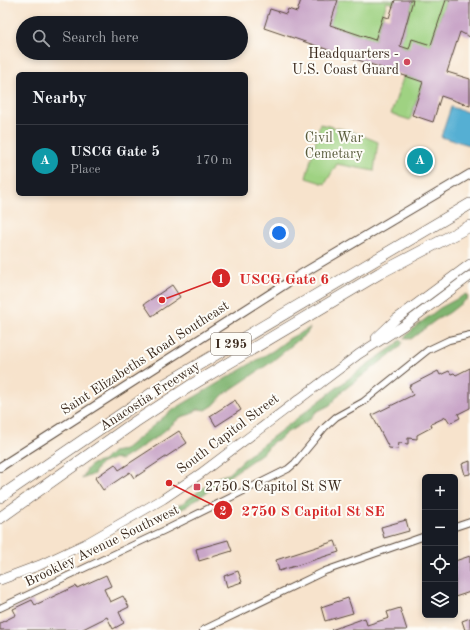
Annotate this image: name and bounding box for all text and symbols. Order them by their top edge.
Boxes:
search box [16,16,248,60]
icon: search [30,27,52,49]
text: Search here [62,31,139,46]
place label: Headquarters - U.S. Coast Guard [292,47,399,77]
marker: Headquarters - U.S. Coast Guard [402,57,412,67]
text: Nearby [32,90,87,107]
park label: Civil War Cemetary [305,131,364,161]
text: USCG Gate 5 [70,145,160,160]
pin: A [407,146,433,176]
text: A [40,154,50,167]
text: 170 m [195,154,232,167]
text: Place [70,163,100,176]
your location [269,223,289,243]
callout: USCG Gate 6 [211,265,337,292]
text: USCG Gate 6 [239,273,329,288]
text: 1 [218,274,224,286]
street label: Saint Elizabeths Road Southeast [58,298,232,418]
road number: I 295 [211,333,251,355]
street label: Anacostia Freeway [97,358,203,434]
street label: South Capitol Street [174,391,282,477]
map controls [422,474,458,618]
button: + [422,474,458,510]
place label: 2750 S Capitol St SW [205,480,342,494]
marker: 2750 S Capitol St SW [192,482,202,492]
callout: 2750 S Capitol St SE [213,497,392,524]
street label: Brookley Avenue Southwest [23,502,181,589]
text: 2750 S Capitol St SE [241,505,385,520]
text: 2 [220,506,227,518]
button: − [422,510,458,546]
button: locate [422,546,458,582]
button: layers [422,582,458,618]

